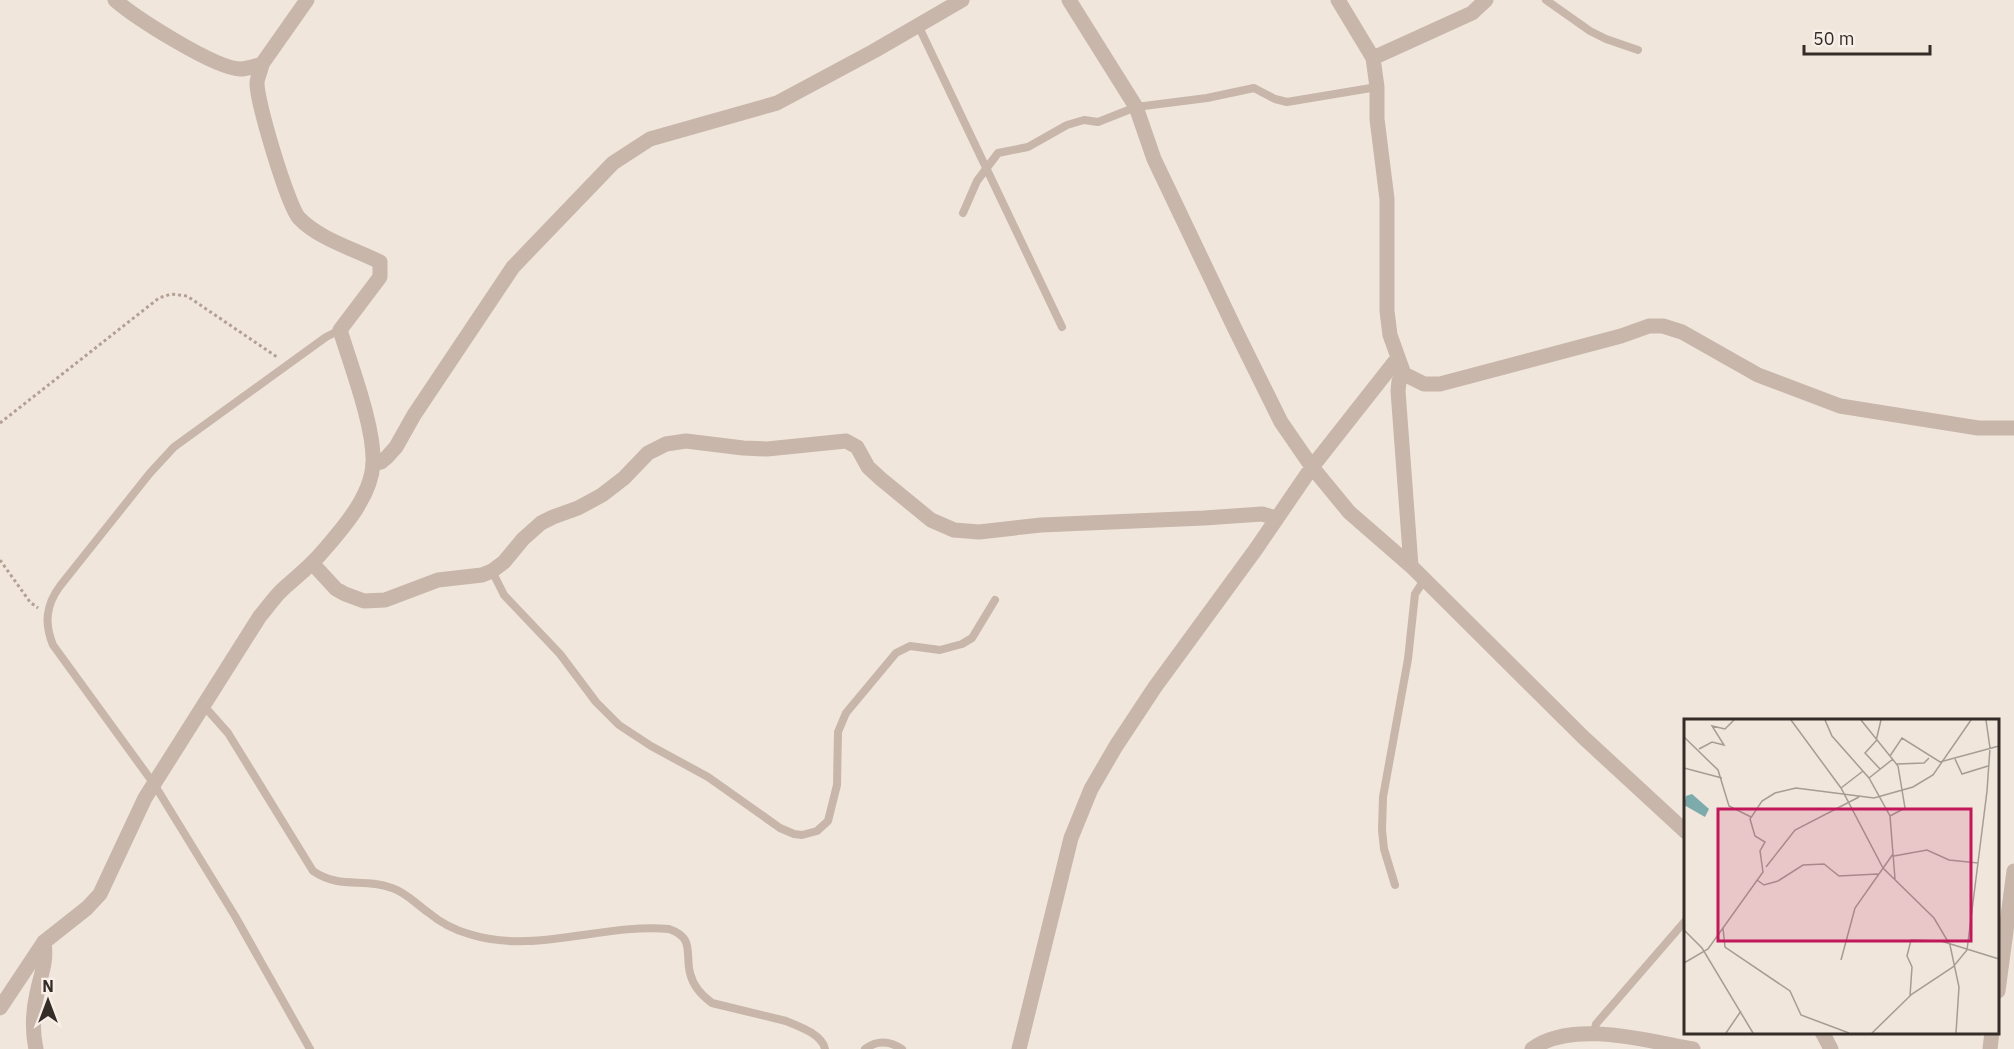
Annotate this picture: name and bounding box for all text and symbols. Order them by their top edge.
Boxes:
scale bar [1804,18,1930,56]
text: 50 m [1813,27,1855,50]
inset map [1684,719,1999,1034]
north arrow [18,971,78,1031]
text: N [42,976,54,996]

